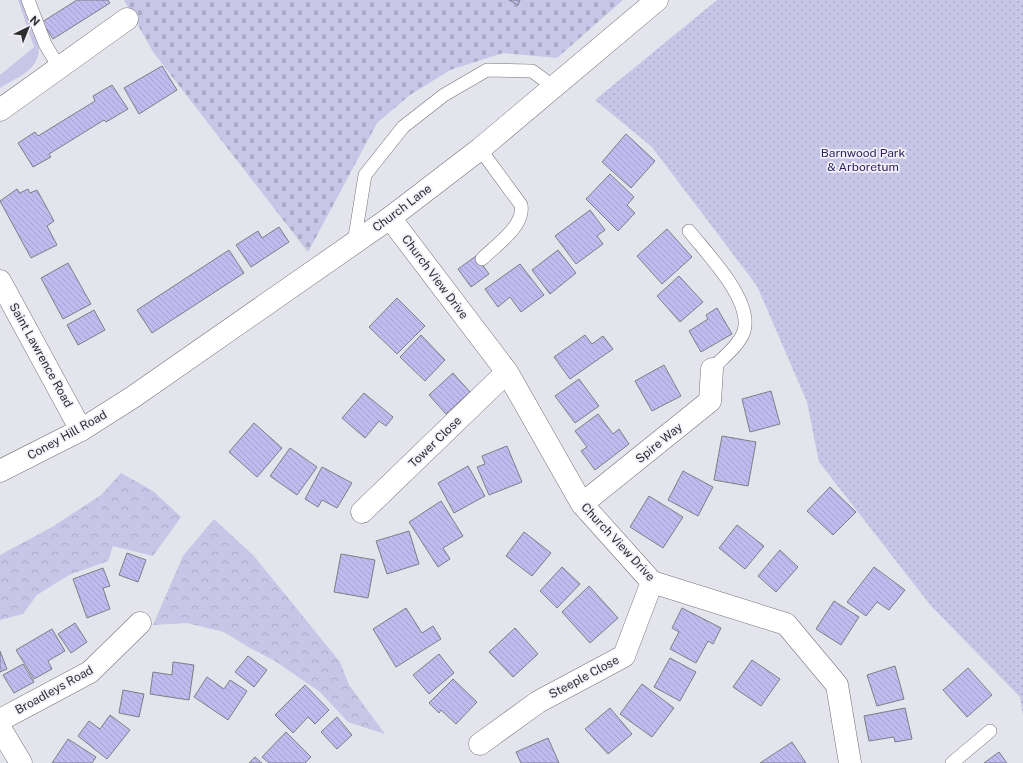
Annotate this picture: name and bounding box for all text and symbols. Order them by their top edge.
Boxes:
north arrow [8,8,48,48]
text: N [28,13,42,28]
park label: Barnwood Park & Arboretum [821,146,906,174]
street label: Church Lane [370,181,434,235]
street label: Church View Drive [399,232,471,322]
street label: Saint Lawrence Road [6,300,76,410]
street label: Coney Hill Road [25,407,109,463]
street label: Tower Close [406,413,464,471]
street label: Spire Way [633,420,686,466]
street label: Church View Drive [578,500,658,584]
street label: Steeple Close [547,653,622,701]
street label: Broadleys Road [13,663,95,717]

